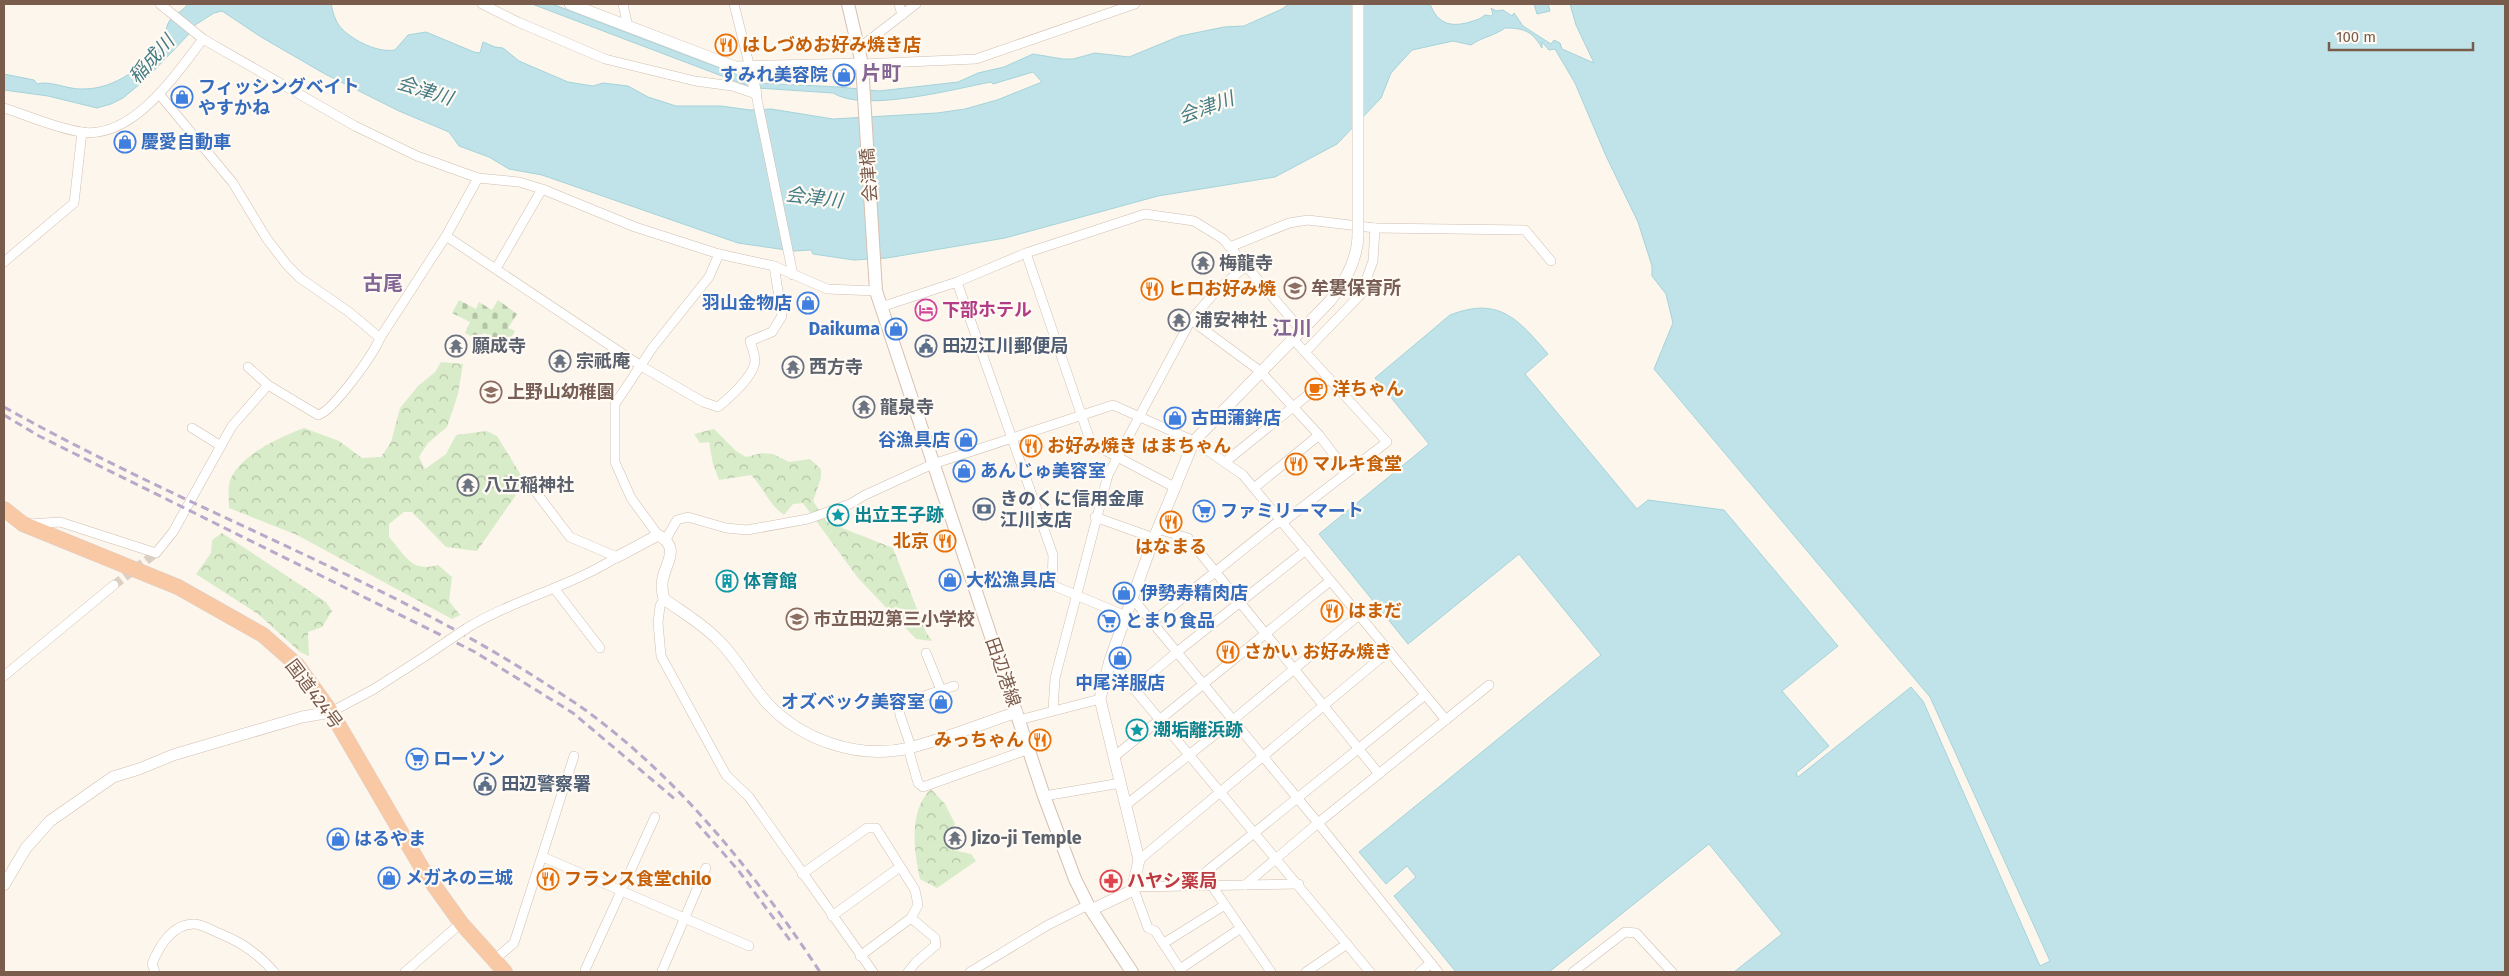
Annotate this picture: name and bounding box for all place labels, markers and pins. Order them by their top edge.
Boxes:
restaurant icon: はしづめお好み焼き店 [714,33,738,57]
place label: はしづめお好み焼き店 [742,34,921,56]
shop icon: すみれ美容院 [832,63,856,87]
place label: すみれ美容院 [720,64,828,86]
place label: フィッシングベイト やすかね [198,76,360,119]
shop icon: フィッシングベイト やすかね [170,85,194,109]
shop icon: 慶愛自動車 [113,130,137,154]
place label: 慶愛自動車 [141,131,231,153]
temple icon: 梅龍寺 [1191,251,1215,275]
place label: 梅龍寺 [1219,252,1273,274]
school or university icon: 牟婁保育所 [1283,276,1307,300]
restaurant icon: ヒロお好み焼 [1140,277,1164,301]
place label: 牟婁保育所 [1311,277,1401,299]
place label: ヒロお好み焼 [1168,278,1276,300]
shop icon: 羽山金物店 [796,291,820,315]
place label: 羽山金物店 [702,292,792,314]
hotel icon: 下部ホテル [914,298,938,322]
place label: 下部ホテル [942,299,1032,321]
temple icon: 浦安神社 [1167,308,1191,332]
place label: 浦安神社 [1195,309,1267,331]
shop icon: Daikuma [884,317,908,341]
place label: Daikuma [808,318,880,340]
temple icon: 願成寺 [444,334,468,358]
public building icon: 田辺江川郵便局 [914,334,938,358]
place label: 願成寺 [472,335,526,357]
place label: 田辺江川郵便局 [942,335,1068,357]
temple icon: 宗祇庵 [548,349,572,373]
place label: 宗祇庵 [576,350,630,372]
temple icon: 西方寺 [781,355,805,379]
place label: 西方寺 [809,356,863,378]
cafe icon: 洋ちゃん [1304,377,1328,401]
place label: 洋ちゃん [1332,378,1404,400]
school or university icon: 上野山幼稚園 [479,380,503,404]
place label: 上野山幼稚園 [507,381,615,403]
temple icon: 龍泉寺 [852,395,876,419]
place label: 龍泉寺 [880,396,934,418]
shop icon: 古田蒲鉾店 [1163,406,1187,430]
place label: 古田蒲鉾店 [1191,407,1281,429]
shop icon: 谷漁具店 [954,428,978,452]
place label: 谷漁具店 [878,429,950,451]
restaurant icon: お好み焼き はまちゃん [1019,434,1043,458]
place label: お好み焼き はまちゃん [1047,435,1231,457]
restaurant icon: マルキ食堂 [1284,452,1308,476]
place label: マルキ食堂 [1312,453,1402,475]
shop icon: あんじゅ美容室 [952,459,976,483]
place label: あんじゅ美容室 [980,460,1106,482]
temple icon: 八立稲神社 [456,473,480,497]
place label: 八立稲神社 [484,474,574,496]
place label: きのくに信用金庫 江川支店 [1000,488,1144,531]
bank icon: きのくに信用金庫 江川支店 [972,497,996,521]
supermarket icon: ファミリーマート [1192,499,1216,523]
place label: ファミリーマート [1220,500,1364,522]
place icon: 出立王子跡 [826,503,850,527]
place label: 出立王子跡 [854,504,944,526]
restaurant icon: はなまる [1159,510,1183,534]
restaurant icon: 北京 [933,529,957,553]
place label: 北京 [893,530,929,552]
place label: はなまる [1135,536,1207,558]
shop icon: 大松漁具店 [938,568,962,592]
building icon: 体育館 [715,569,739,593]
place label: 大松漁具店 [966,569,1056,591]
place label: 体育館 [743,570,797,592]
shop icon: 伊勢寿精肉店 [1112,581,1136,605]
place label: 伊勢寿精肉店 [1140,582,1248,604]
restaurant icon: はまだ [1320,599,1344,623]
place label: はまだ [1348,600,1402,622]
school or university icon: 市立田辺第三小学校 [785,607,809,631]
place label: 市立田辺第三小学校 [813,608,975,630]
supermarket icon: とまり食品 [1097,609,1121,633]
place label: とまり食品 [1125,610,1215,632]
restaurant icon: さかい お好み焼き [1216,640,1240,664]
place label: さかい お好み焼き [1244,641,1392,663]
shop icon: 中尾洋服店 [1108,646,1132,670]
place label: 中尾洋服店 [1075,672,1165,694]
shop icon: オズベック美容室 [929,690,953,714]
place label: オズベック美容室 [781,691,925,713]
place icon: 潮垢離浜跡 [1125,718,1149,742]
place label: 潮垢離浜跡 [1153,719,1243,741]
restaurant icon: みっちゃん [1028,728,1052,752]
place label: みっちゃん [934,729,1024,751]
supermarket icon: ローソン [405,747,429,771]
place label: ローソン [433,748,505,770]
public building icon: 田辺警察署 [473,772,497,796]
place label: 田辺警察署 [501,773,591,795]
temple icon: Jizo-ji Temple [943,826,967,850]
shop icon: はるやま [326,827,350,851]
place label: Jizo-ji Temple [970,827,1082,849]
place label: はるやま [354,828,426,850]
shop icon: メガネの三城 [377,866,401,890]
place label: メガネの三城 [405,867,513,889]
restaurant icon: フランス食堂chilo [536,867,560,891]
place label: フランス食堂chilo [564,868,712,890]
pharmacy icon: ハヤシ薬局 [1099,869,1123,893]
place label: ハヤシ薬局 [1127,870,1217,892]

